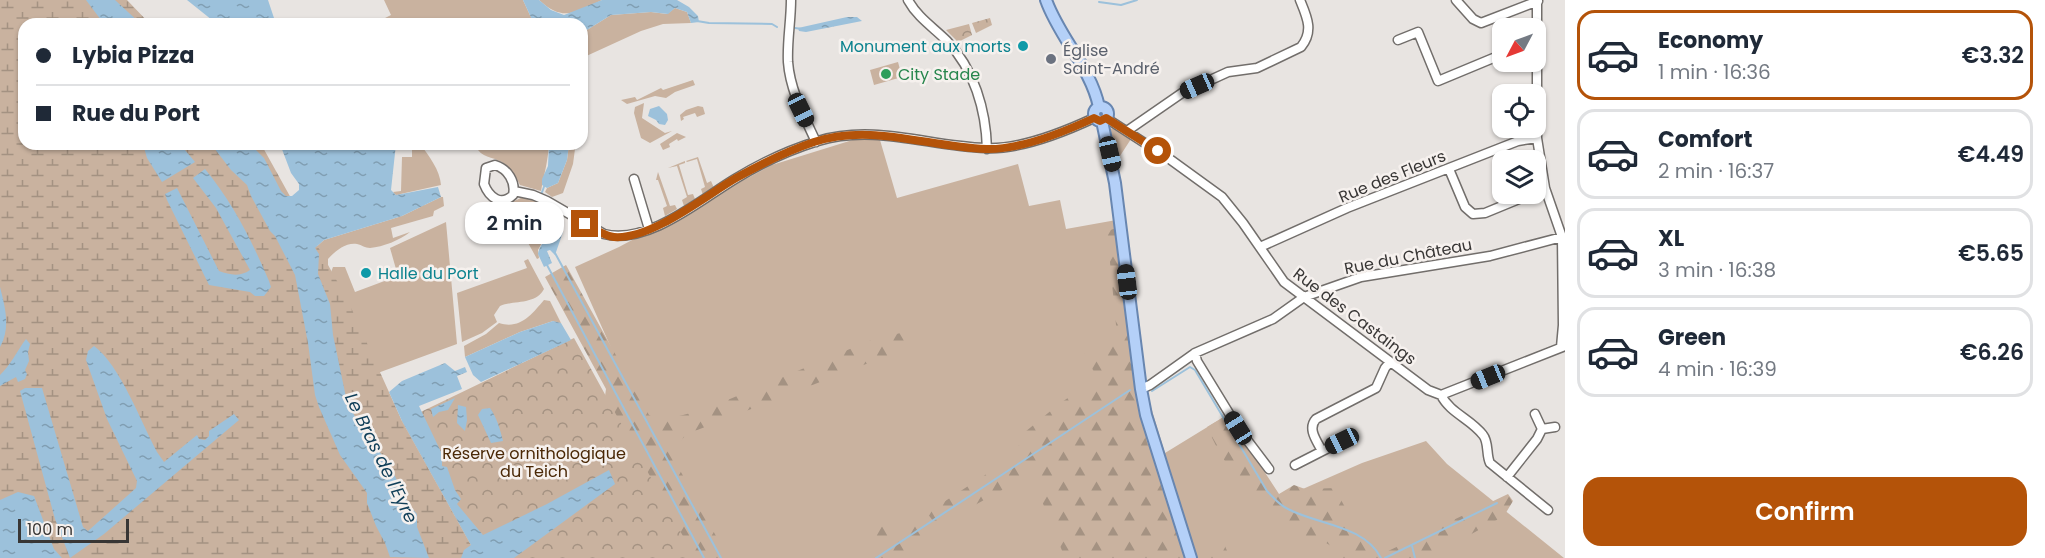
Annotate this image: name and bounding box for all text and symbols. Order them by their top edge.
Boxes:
north arrow [1492,18,1546,72]
map controls [1492,18,1546,204]
text: Economy [1658,25,1763,56]
icon: car [1586,28,1640,82]
place label: Monument aux morts [840,35,1011,58]
marker: Monument aux morts [1016,39,1030,53]
place label: Église Saint-André [1063,39,1160,80]
text: Lybia Pizza [72,40,194,71]
text: €3.32 [1962,40,2024,71]
marker: Église Saint-André [1044,52,1058,66]
text: 1 min · 16:36 [1658,58,1771,86]
place label: City Stade [898,63,980,86]
marker: City Stade [879,67,893,81]
car [1177,70,1217,102]
button: locate [1492,84,1546,138]
car [785,90,817,130]
text: Rue du Port [72,98,200,129]
text: Comfort [1658,124,1752,155]
icon: car [1586,127,1640,181]
car [1097,134,1123,174]
route start [1144,137,1171,164]
text: €4.49 [1958,139,2024,170]
street label: Rue des Fleurs [1335,144,1449,208]
button: layers [1492,150,1546,204]
text: 2 min · 16:37 [1658,157,1774,185]
callout: 2 min [465,203,564,245]
text: 2 min [487,209,542,237]
route end [571,210,598,237]
text: XL [1658,223,1684,254]
icon: car [1586,226,1640,280]
street label: Rue du Château [1342,233,1474,280]
text: €5.65 [1958,238,2024,269]
text: 3 min · 16:38 [1658,256,1776,284]
place label: Halle du Port [378,262,479,285]
street label: Rue des Castaings [1288,262,1421,370]
car [1116,263,1138,301]
marker: Halle du Port [359,266,373,280]
text: Green [1658,322,1726,353]
icon: car [1586,325,1640,379]
text: €6.26 [1960,337,2024,368]
text: 4 min · 16:39 [1658,355,1777,383]
car [1468,362,1508,392]
water label: Le Bras de l'Eyre [339,388,424,527]
car [1221,408,1255,448]
car [1322,425,1362,457]
park label: Réserve ornithologique du Teich [442,442,626,483]
button: Confirm [1583,477,2027,546]
scale bar [18,516,129,544]
text: 100 m [27,518,73,541]

